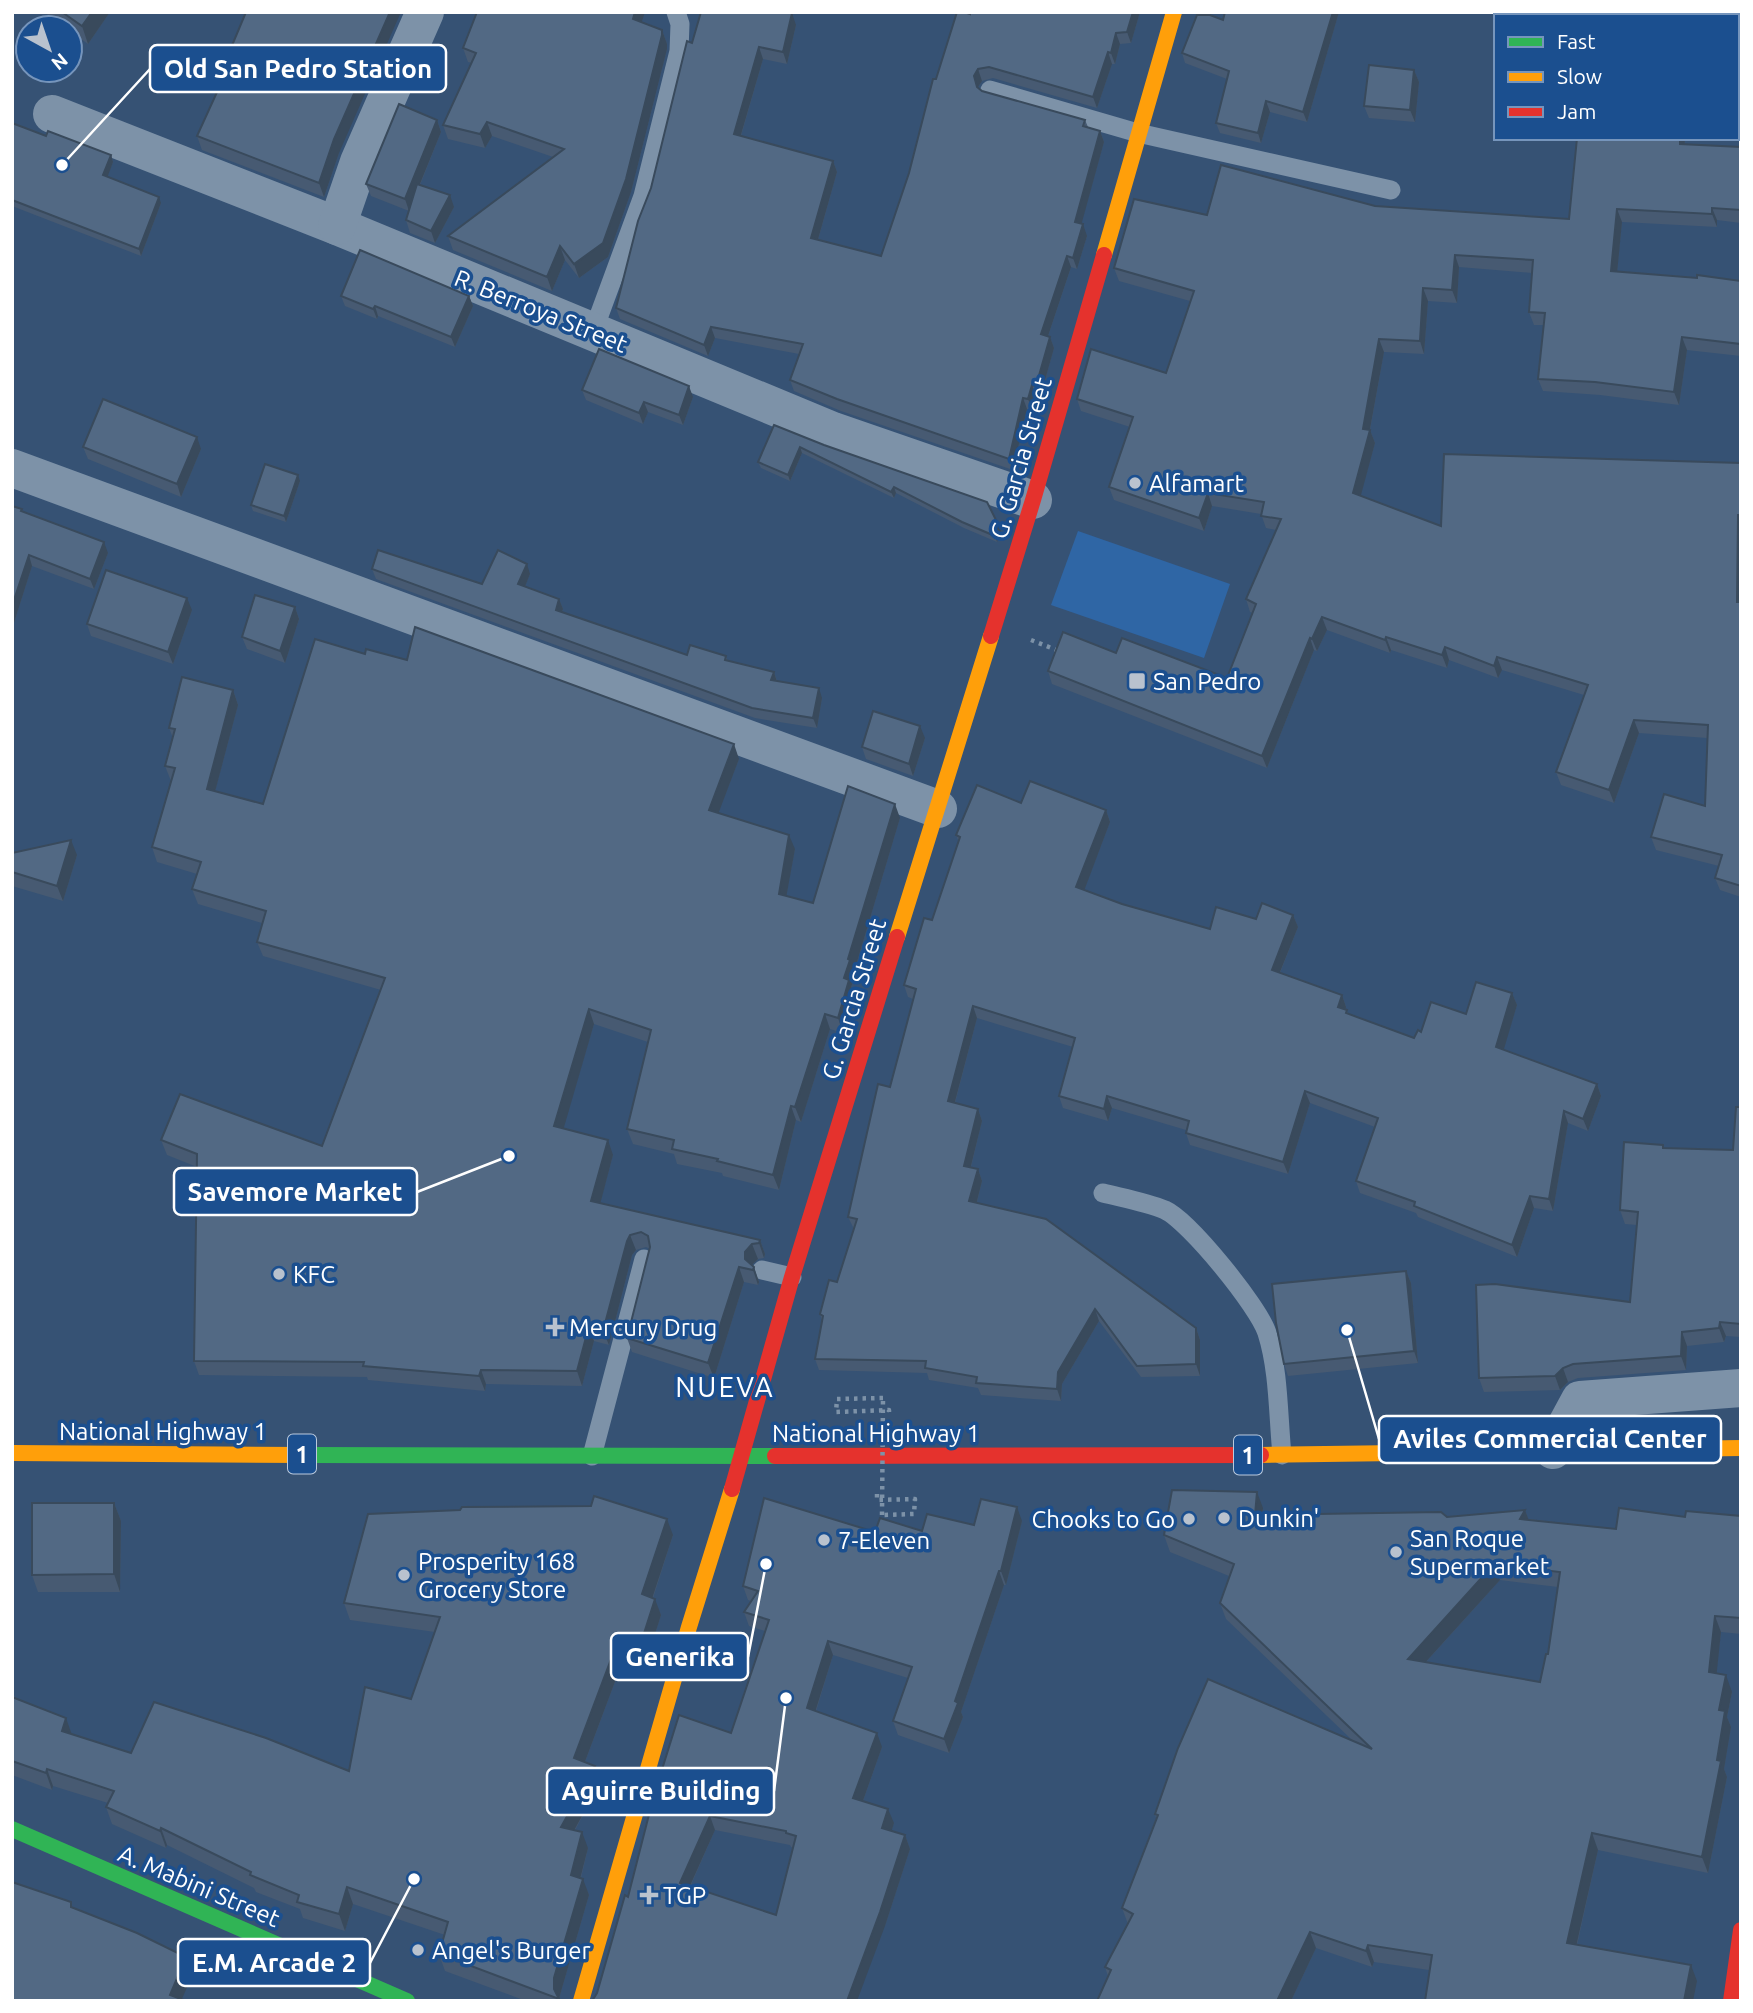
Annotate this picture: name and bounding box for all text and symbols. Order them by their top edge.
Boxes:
north arrow [14,14,84,84]
legend [1494,14,1739,140]
text: Fast [1557,29,1595,53]
callout: Old San Pedro Station [150,45,446,92]
text: N [47,49,72,75]
text: Old San Pedro Station [164,54,432,83]
text: Slow [1557,64,1602,88]
text: Jam [1557,99,1596,123]
street label: R. Berroya Street [451,264,632,358]
street label: G. Garcia Street [985,374,1057,542]
place label: Alfamart [1149,470,1244,497]
marker: Alfamart [1127,475,1143,491]
place label: San Pedro [1153,668,1261,695]
marker: San Pedro [1127,671,1147,691]
street label: G. Garcia Street [817,915,891,1083]
callout: Savemore Market [174,1168,417,1215]
text: Savemore Market [187,1177,403,1206]
place label: KFC [293,1261,335,1288]
marker: KFC [271,1266,287,1282]
place label: Mercury Drug [569,1314,717,1341]
marker: Mercury Drug [547,1319,563,1335]
district label: NUEVA [675,1371,775,1402]
callout: Aviles Commercial Center [1379,1416,1721,1463]
street label: National Highway 1 [59,1418,267,1445]
street label: National Highway 1 [772,1420,980,1447]
text: Aviles Commercial Center [1393,1424,1707,1453]
road number: 1 [288,1434,316,1474]
road number: 1 [1234,1436,1262,1474]
place label: Dunkin' [1238,1505,1319,1532]
place label: Chooks to Go [1032,1506,1175,1533]
marker: Dunkin' [1216,1510,1232,1526]
marker: Chooks to Go [1181,1511,1197,1527]
place label: San Roque Supermarket [1410,1525,1550,1580]
place label: 7-Eleven [838,1527,930,1554]
marker: 7-Eleven [816,1532,832,1548]
marker: San Roque Supermarket [1388,1544,1404,1560]
place label: Prosperity 168 Grocery Store [418,1548,575,1603]
marker: Prosperity 168 Grocery Store [396,1567,412,1583]
callout: Generika [611,1633,748,1680]
text: Generika [625,1642,735,1671]
callout: Aguirre Building [547,1768,774,1815]
text: Aguirre Building [562,1776,761,1805]
street label: A. Mabini Street [114,1840,284,1932]
place label: TGP [663,1882,706,1909]
marker: TGP [641,1887,657,1903]
place label: Angel's Burger [432,1937,591,1964]
callout: E.M. Arcade 2 [178,1939,370,1986]
marker: Angel's Burger [410,1942,426,1958]
text: E.M. Arcade 2 [192,1948,356,1977]

